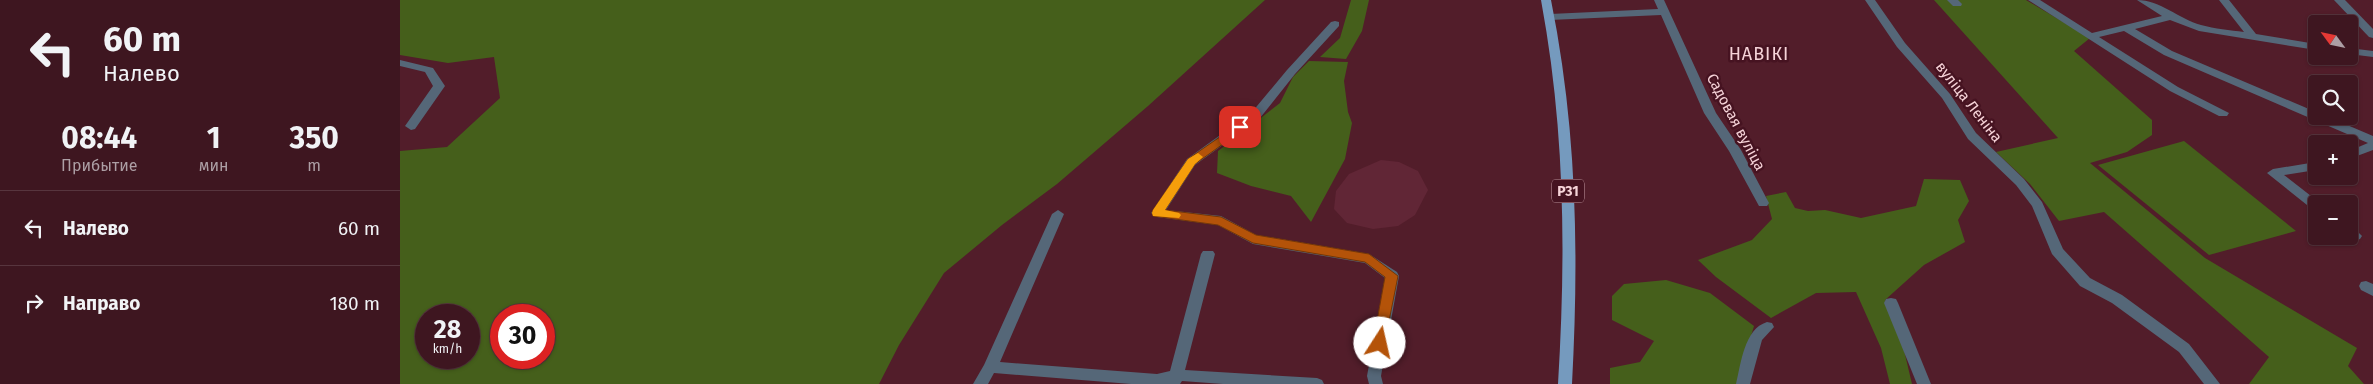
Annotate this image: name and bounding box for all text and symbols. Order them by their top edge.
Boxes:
north arrow [2308,15,2358,65]
map controls [2308,15,2358,245]
text: 60 m [103,18,181,60]
icon: left [20,20,85,85]
district label: НАВІКІ [1729,43,1789,65]
street label: вуліца Леніна [1932,58,2006,146]
text: Налево [103,60,180,87]
street label: Садовая вуліца [1703,70,1769,174]
button: search [2308,75,2358,125]
pin [1219,106,1261,148]
icon: arrive [1226,113,1254,141]
text: 08:44 [61,120,137,156]
text: 1 [207,120,221,156]
text: 350 [290,120,339,156]
button: + [2308,135,2358,185]
text: Прибытие [61,156,138,175]
text: мин [199,156,229,175]
text: m [307,156,321,175]
road number: Р31 [1552,180,1584,202]
button: − [2308,195,2358,245]
icon: left [20,214,48,242]
text: Налево [63,217,129,240]
text: 60 m [338,217,380,240]
icon: right [20,289,48,317]
text: Направо [63,292,140,315]
text: 180 m [329,292,380,315]
speed limit sign: 30 [490,304,555,369]
text: 28 [434,315,461,345]
position arrow [1353,316,1405,368]
text: km/h [433,342,462,356]

